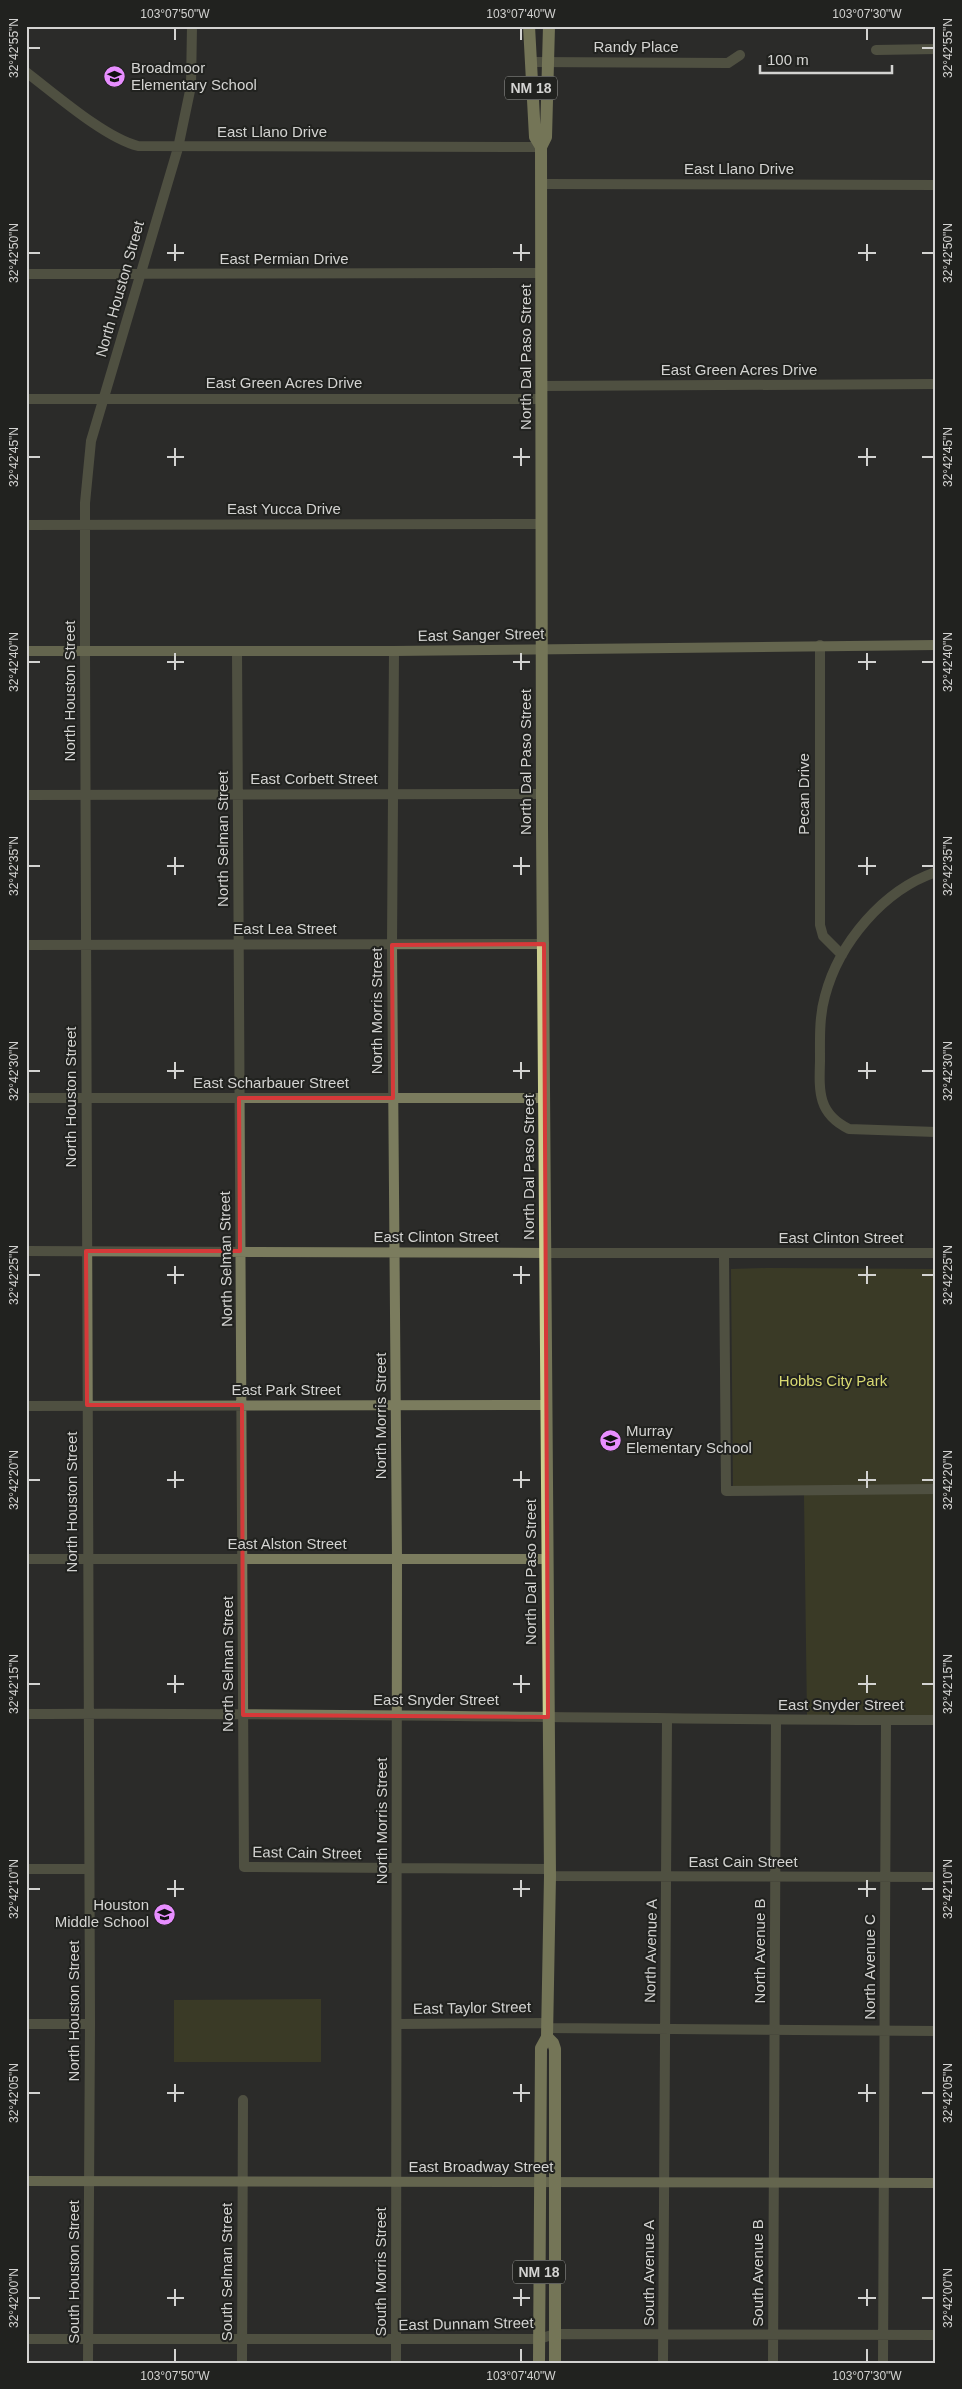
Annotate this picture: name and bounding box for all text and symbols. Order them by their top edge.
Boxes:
text: 103°07'50"W [140,7,210,21]
text: 103°07'40"W [486,7,556,21]
text: 103°07'30"W [832,7,902,21]
text: 32°42'55"N [7,18,21,78]
text: 32°42'55"N [941,18,955,78]
street label: Randy Place [593,38,679,55]
scale bar [760,42,892,74]
text: 100 m [767,51,809,68]
place label: Broadmoor Elementary School [131,59,257,93]
school or university icon: Broadmoor Elementary School [103,65,127,89]
road number: NM 18 [505,76,557,100]
street label: East Llano Drive [217,123,327,140]
street label: East Llano Drive [684,160,794,177]
street label: North Houston Street [92,218,147,359]
text: 32°42'50"N [7,223,21,283]
text: 32°42'50"N [941,223,955,283]
street label: East Permian Drive [219,250,349,267]
street label: North Dal Paso Street [517,283,534,430]
street label: East Green Acres Drive [661,361,817,378]
street label: East Green Acres Drive [206,374,362,391]
text: 32°42'45"N [7,427,21,487]
text: 32°42'45"N [941,427,955,487]
street label: East Yucca Drive [227,500,341,517]
street label: North Houston Street [61,620,78,761]
street label: East Sanger Street [417,625,545,644]
text: 32°42'40"N [7,632,21,692]
text: 32°42'40"N [941,632,955,692]
street label: North Dal Paso Street [517,688,534,835]
street label: Pecan Drive [795,753,812,835]
street label: North Selman Street [214,770,231,907]
street label: East Corbett Street [250,770,379,787]
text: 32°42'35"N [7,836,21,896]
text: 32°42'35"N [941,836,955,896]
street label: East Lea Street [233,920,338,937]
street label: North Morris Street [368,947,385,1074]
street label: North Houston Street [62,1026,79,1167]
text: 32°42'30"N [7,1041,21,1101]
text: 32°42'30"N [941,1041,955,1101]
street label: East Scharbauer Street [193,1074,350,1091]
street label: North Dal Paso Street [520,1093,537,1240]
street label: North Selman Street [216,1190,235,1327]
street label: East Clinton Street [373,1228,499,1245]
street label: East Clinton Street [778,1229,904,1246]
text: 32°42'25"N [7,1245,21,1305]
text: 32°42'25"N [941,1245,955,1305]
street label: North Morris Street [372,1352,389,1479]
park label: Hobbs City Park [779,1372,888,1389]
street label: East Park Street [231,1381,341,1398]
place label: Murray Elementary School [626,1422,752,1456]
school or university icon: Murray Elementary School [598,1428,622,1452]
street label: North Houston Street [63,1431,80,1572]
text: 32°42'20"N [7,1450,21,1510]
text: 32°42'20"N [941,1450,955,1510]
street label: North Dal Paso Street [522,1498,539,1645]
street label: East Alston Street [227,1535,347,1552]
street label: North Selman Street [219,1595,236,1732]
text: 32°42'15"N [7,1654,21,1714]
text: 32°42'15"N [941,1654,955,1714]
street label: East Snyder Street [373,1691,500,1708]
street label: East Snyder Street [778,1696,905,1713]
street label: North Morris Street [373,1757,390,1884]
street label: East Cain Street [252,1843,363,1862]
street label: East Cain Street [688,1853,798,1870]
text: 32°42'10"N [7,1859,21,1919]
text: 32°42'10"N [941,1859,955,1919]
place label: Houston Middle School [55,1896,149,1930]
street label: North Avenue A [641,1899,660,2003]
street label: North Avenue B [751,1899,768,2003]
school or university icon: Houston Middle School [153,1902,177,1926]
street label: North Avenue C [861,1914,878,2020]
street label: North Houston Street [65,1940,82,2081]
street label: East Taylor Street [413,1998,532,2017]
text: 32°42'05"N [7,2063,21,2123]
text: 32°42'05"N [941,2063,955,2123]
street label: East Broadway Street [408,2158,554,2175]
street label: South Houston Street [65,2199,82,2344]
street label: South Selman Street [218,2202,235,2341]
street label: South Morris Street [372,2207,389,2337]
street label: South Avenue B [749,2219,766,2327]
street label: South Avenue A [640,2220,657,2326]
road number: NM 18 [513,2260,565,2284]
text: 32°42'00"N [7,2268,21,2328]
text: 32°42'00"N [941,2268,955,2328]
street label: East Dunnam Street [398,2314,534,2333]
text: 103°07'50"W [140,2369,210,2383]
text: 103°07'40"W [486,2369,556,2383]
text: 103°07'30"W [832,2369,902,2383]

